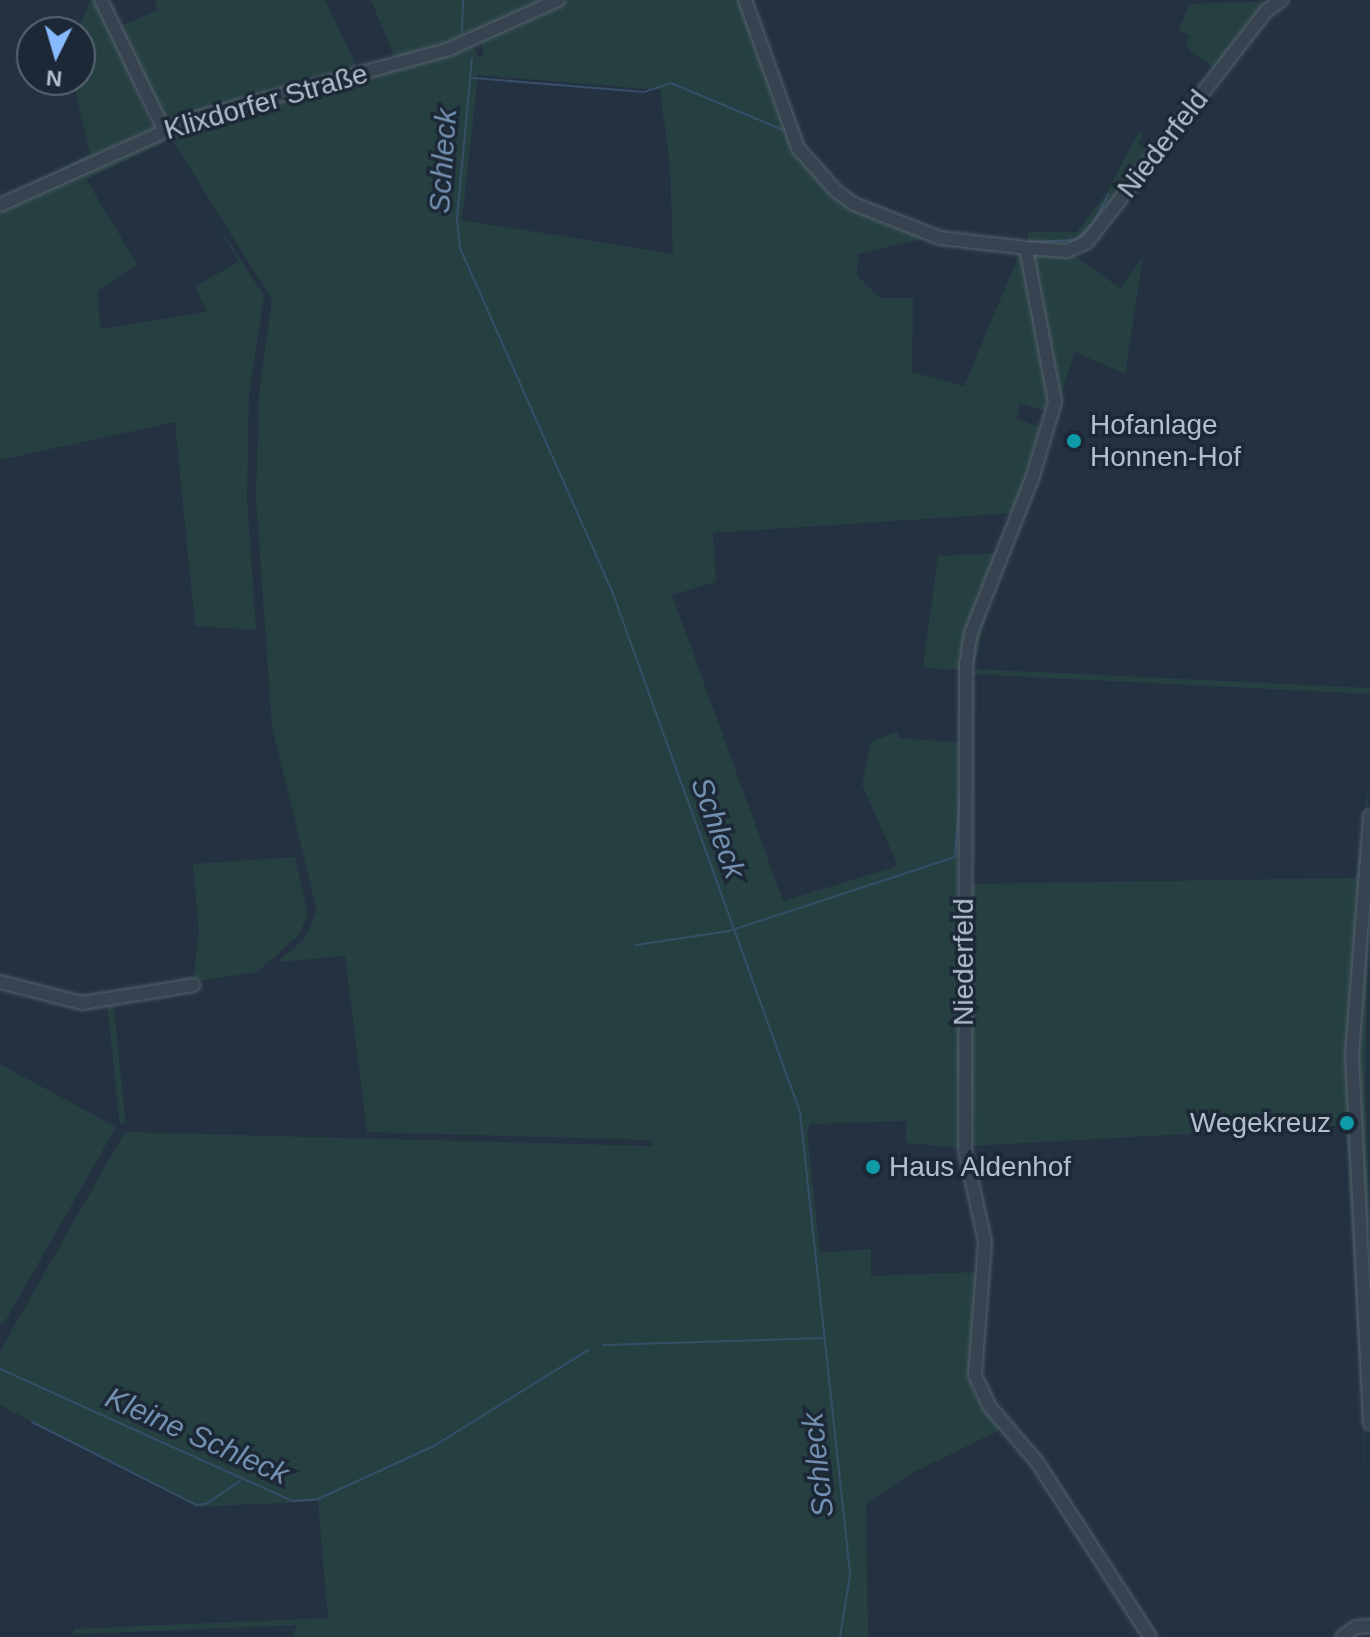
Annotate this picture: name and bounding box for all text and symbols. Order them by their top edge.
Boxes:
north arrow [16,16,96,96]
street label: Klixdorfer Straße [160,57,372,147]
text: N [45,65,63,92]
street label: Niederfeld [1110,83,1216,205]
water label: Schleck [421,107,465,215]
place label: Hofanlage Honnen-Hof [1090,408,1241,474]
marker: Hofanlage Honnen-Hof [1065,432,1083,450]
water label: Schleck [683,772,753,884]
street label: Niederfeld [947,898,981,1026]
place label: Wegekreuz [1190,1106,1331,1140]
marker: Wegekreuz [1338,1114,1356,1132]
place label: Haus Aldenhof [889,1150,1073,1184]
marker: Haus Aldenhof [864,1158,882,1176]
water label: Kleine Schleck [100,1380,294,1492]
water label: Schleck [795,1411,841,1519]

